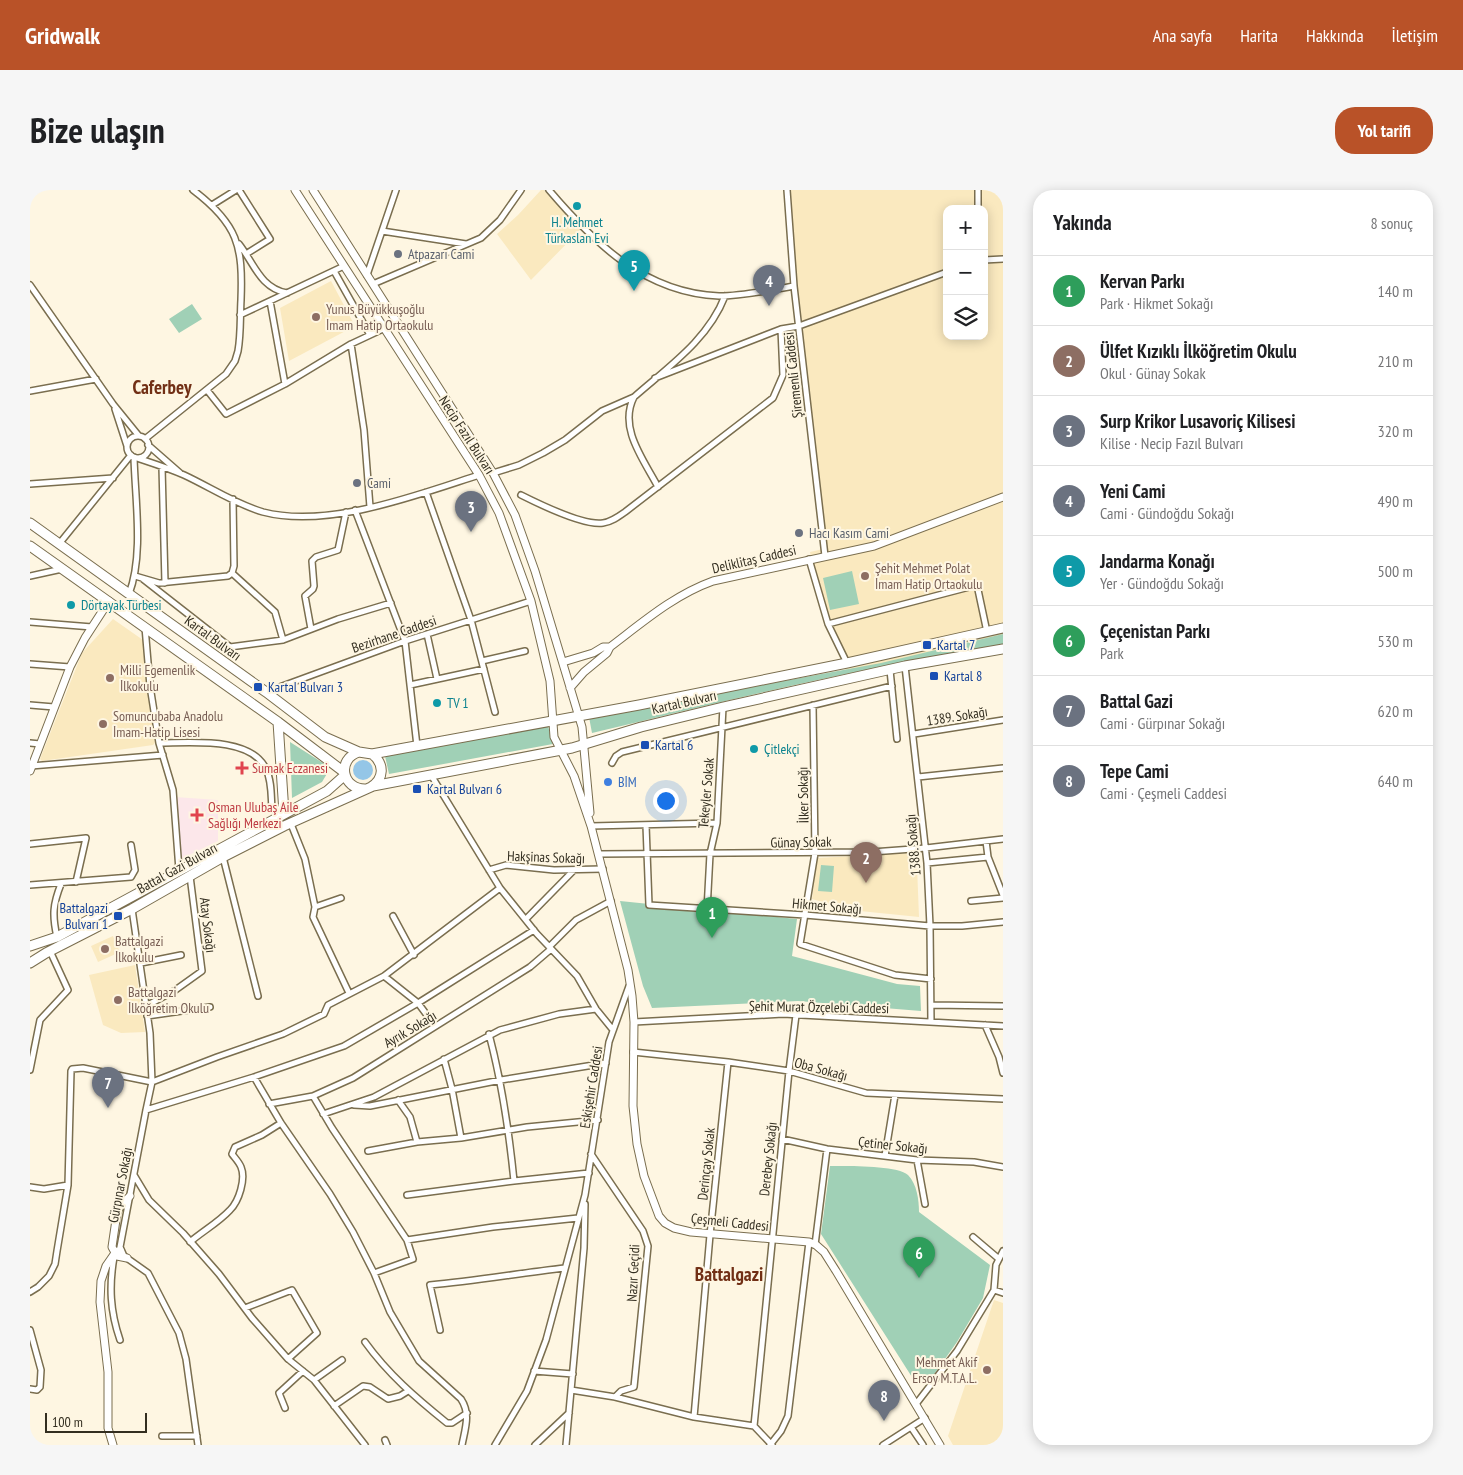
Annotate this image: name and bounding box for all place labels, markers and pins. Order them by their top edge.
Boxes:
marker: H. Mehmet Türkaslan Evi [571,200,583,212]
place label: H. Mehmet Türkaslan Evi [545,213,609,247]
place label: Atpazarı Cami [408,245,474,263]
marker: Atpazarı Cami [392,248,404,260]
pin: 5 [618,250,650,291]
pin: 4 [753,265,785,306]
place label: Yunus Büyükkuşoğlu İmam Hatip Ortaokulu [326,300,433,334]
marker: Yunus Büyükkuşoğlu İmam Hatip Ortaokulu [310,311,322,323]
place label: Cami [367,474,391,492]
marker: Cami [351,477,363,489]
pin: 3 [455,491,487,532]
place label: Hacı Kasım Cami [809,524,889,542]
marker: Hacı Kasım Cami [793,527,805,539]
place label: Şehit Mehmet Polat İmam Hatip Ortaokulu [875,559,982,593]
marker: Şehit Mehmet Polat İmam Hatip Ortaokulu [859,570,871,582]
place label: Dörtayak Türbesi [81,596,162,614]
marker: Dörtayak Türbesi [65,599,77,611]
place label: Kartal 7 [937,636,975,654]
marker: Kartal 7 [921,639,933,651]
place label: Milli Egemenlik İlkokulu [120,661,196,695]
place label: Kartal 8 [944,667,982,685]
marker: Kartal 8 [928,670,940,682]
marker: Milli Egemenlik İlkokulu [104,672,116,684]
place label: Kartal Bulvarı 3 [268,678,343,696]
marker: Kartal Bulvarı 3 [252,681,264,693]
place label: TV 1 [447,694,469,712]
marker: TV 1 [431,697,443,709]
place label: Somuncubaba Anadolu İmam-Hatip Lisesi [113,707,223,741]
marker: Somuncubaba Anadolu İmam-Hatip Lisesi [97,718,109,730]
place label: Kartal 6 [655,736,693,754]
marker: Kartal 6 [639,739,651,751]
place label: Çitlekçi [764,740,800,758]
marker: Çitlekçi [748,743,760,755]
place label: Sumak Eczanesi [252,759,328,777]
marker: Sumak Eczanesi [236,762,248,774]
place label: BİM [618,773,637,791]
marker: BİM [602,776,614,788]
place label: Kartal Bulvarı 6 [427,780,502,798]
marker: Kartal Bulvarı 6 [411,783,423,795]
place label: Osman Ulubaş Aile Sağlığı Merkezi [208,798,299,832]
marker: Osman Ulubaş Aile Sağlığı Merkezi [190,808,204,822]
pin: 2 [850,842,882,883]
pin: 1 [696,897,728,938]
place label: Battalgazi Bulvarı 1 [60,899,108,933]
marker: Battalgazi Bulvarı 1 [112,910,124,922]
place label: Battalgazi İlkokulu [115,932,163,966]
marker: Battalgazi İlkokulu [99,943,111,955]
place label: Battalgazi İlköğretim Okulu [128,983,209,1017]
marker: Battalgazi İlköğretim Okulu [112,994,124,1006]
pin: 7 [92,1067,124,1108]
pin: 6 [903,1237,935,1278]
place label: Mehmet Akif Ersoy M.T.A.L. [912,1353,977,1387]
marker: Mehmet Akif Ersoy M.T.A.L. [981,1364,993,1376]
pin: 8 [868,1380,900,1421]

